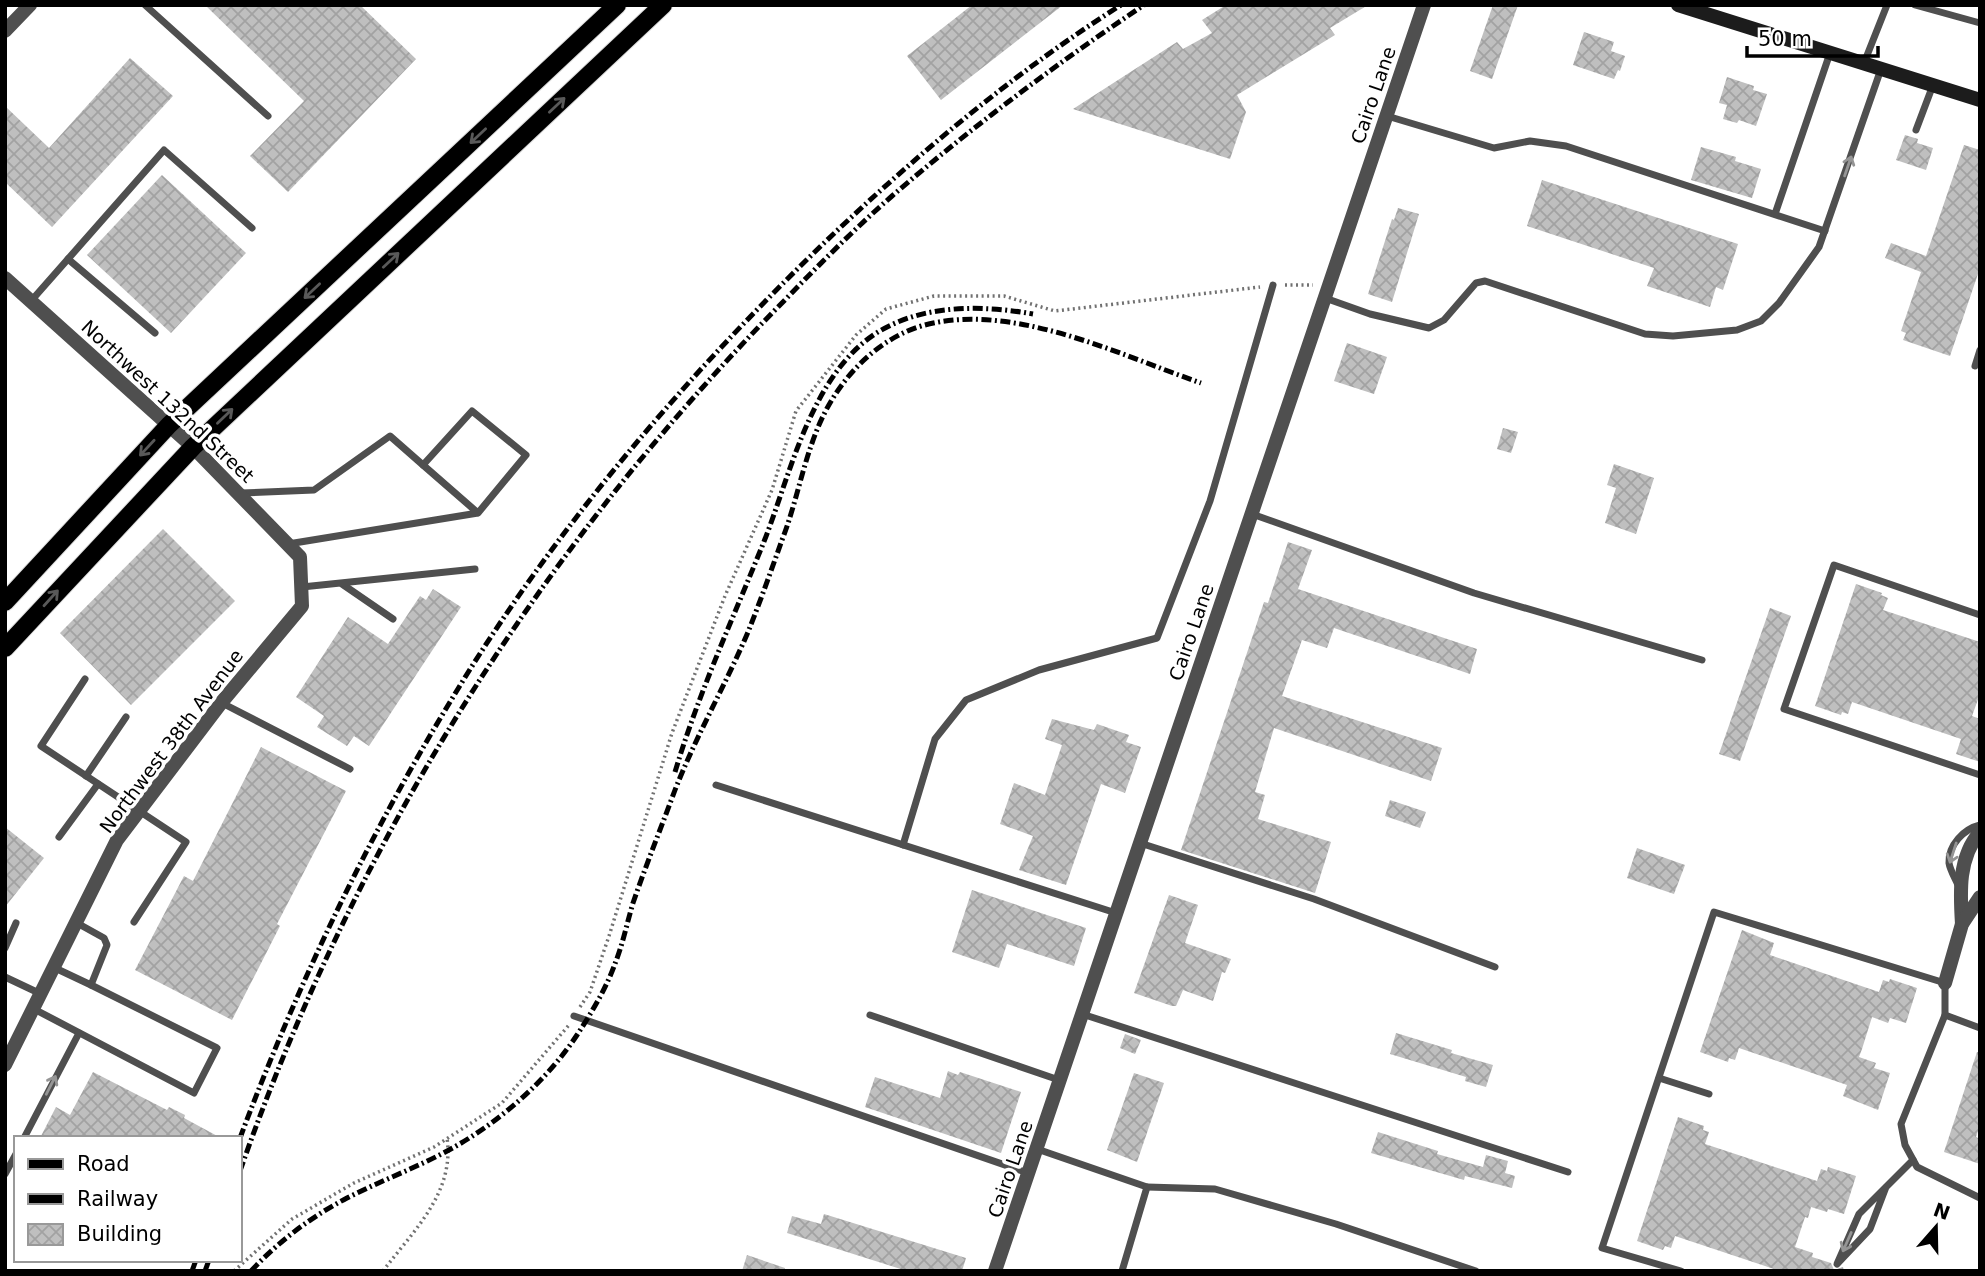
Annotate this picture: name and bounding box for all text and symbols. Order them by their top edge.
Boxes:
scale bar [1747,14,1878,58]
text: 50 m [1758,27,1812,51]
street label: Cairo Lane [1346,44,1400,146]
one-way arrow [548,96,565,113]
one-way arrow [469,128,487,144]
one-way arrow [1843,156,1855,178]
one-way arrow [382,252,399,269]
one-way arrow [304,283,321,300]
street label: Northwest 132nd Street [77,315,259,487]
one-way arrow [216,408,234,425]
one-way arrow [139,439,156,456]
street label: Cairo Lane [1164,581,1218,683]
one-way arrow [43,589,59,607]
street label: Northwest 38th Avenue [95,645,247,837]
one-way arrow [1946,842,1958,863]
one-way arrow [45,1075,59,1096]
street label: Cairo Lane [983,1118,1037,1220]
legend [14,1136,242,1262]
text: Road [77,1152,130,1176]
text: Railway [77,1187,158,1211]
north arrow [1901,1192,1971,1262]
text: N [1931,1198,1953,1224]
text: Building [77,1222,162,1246]
one-way arrow [1840,1231,1853,1252]

